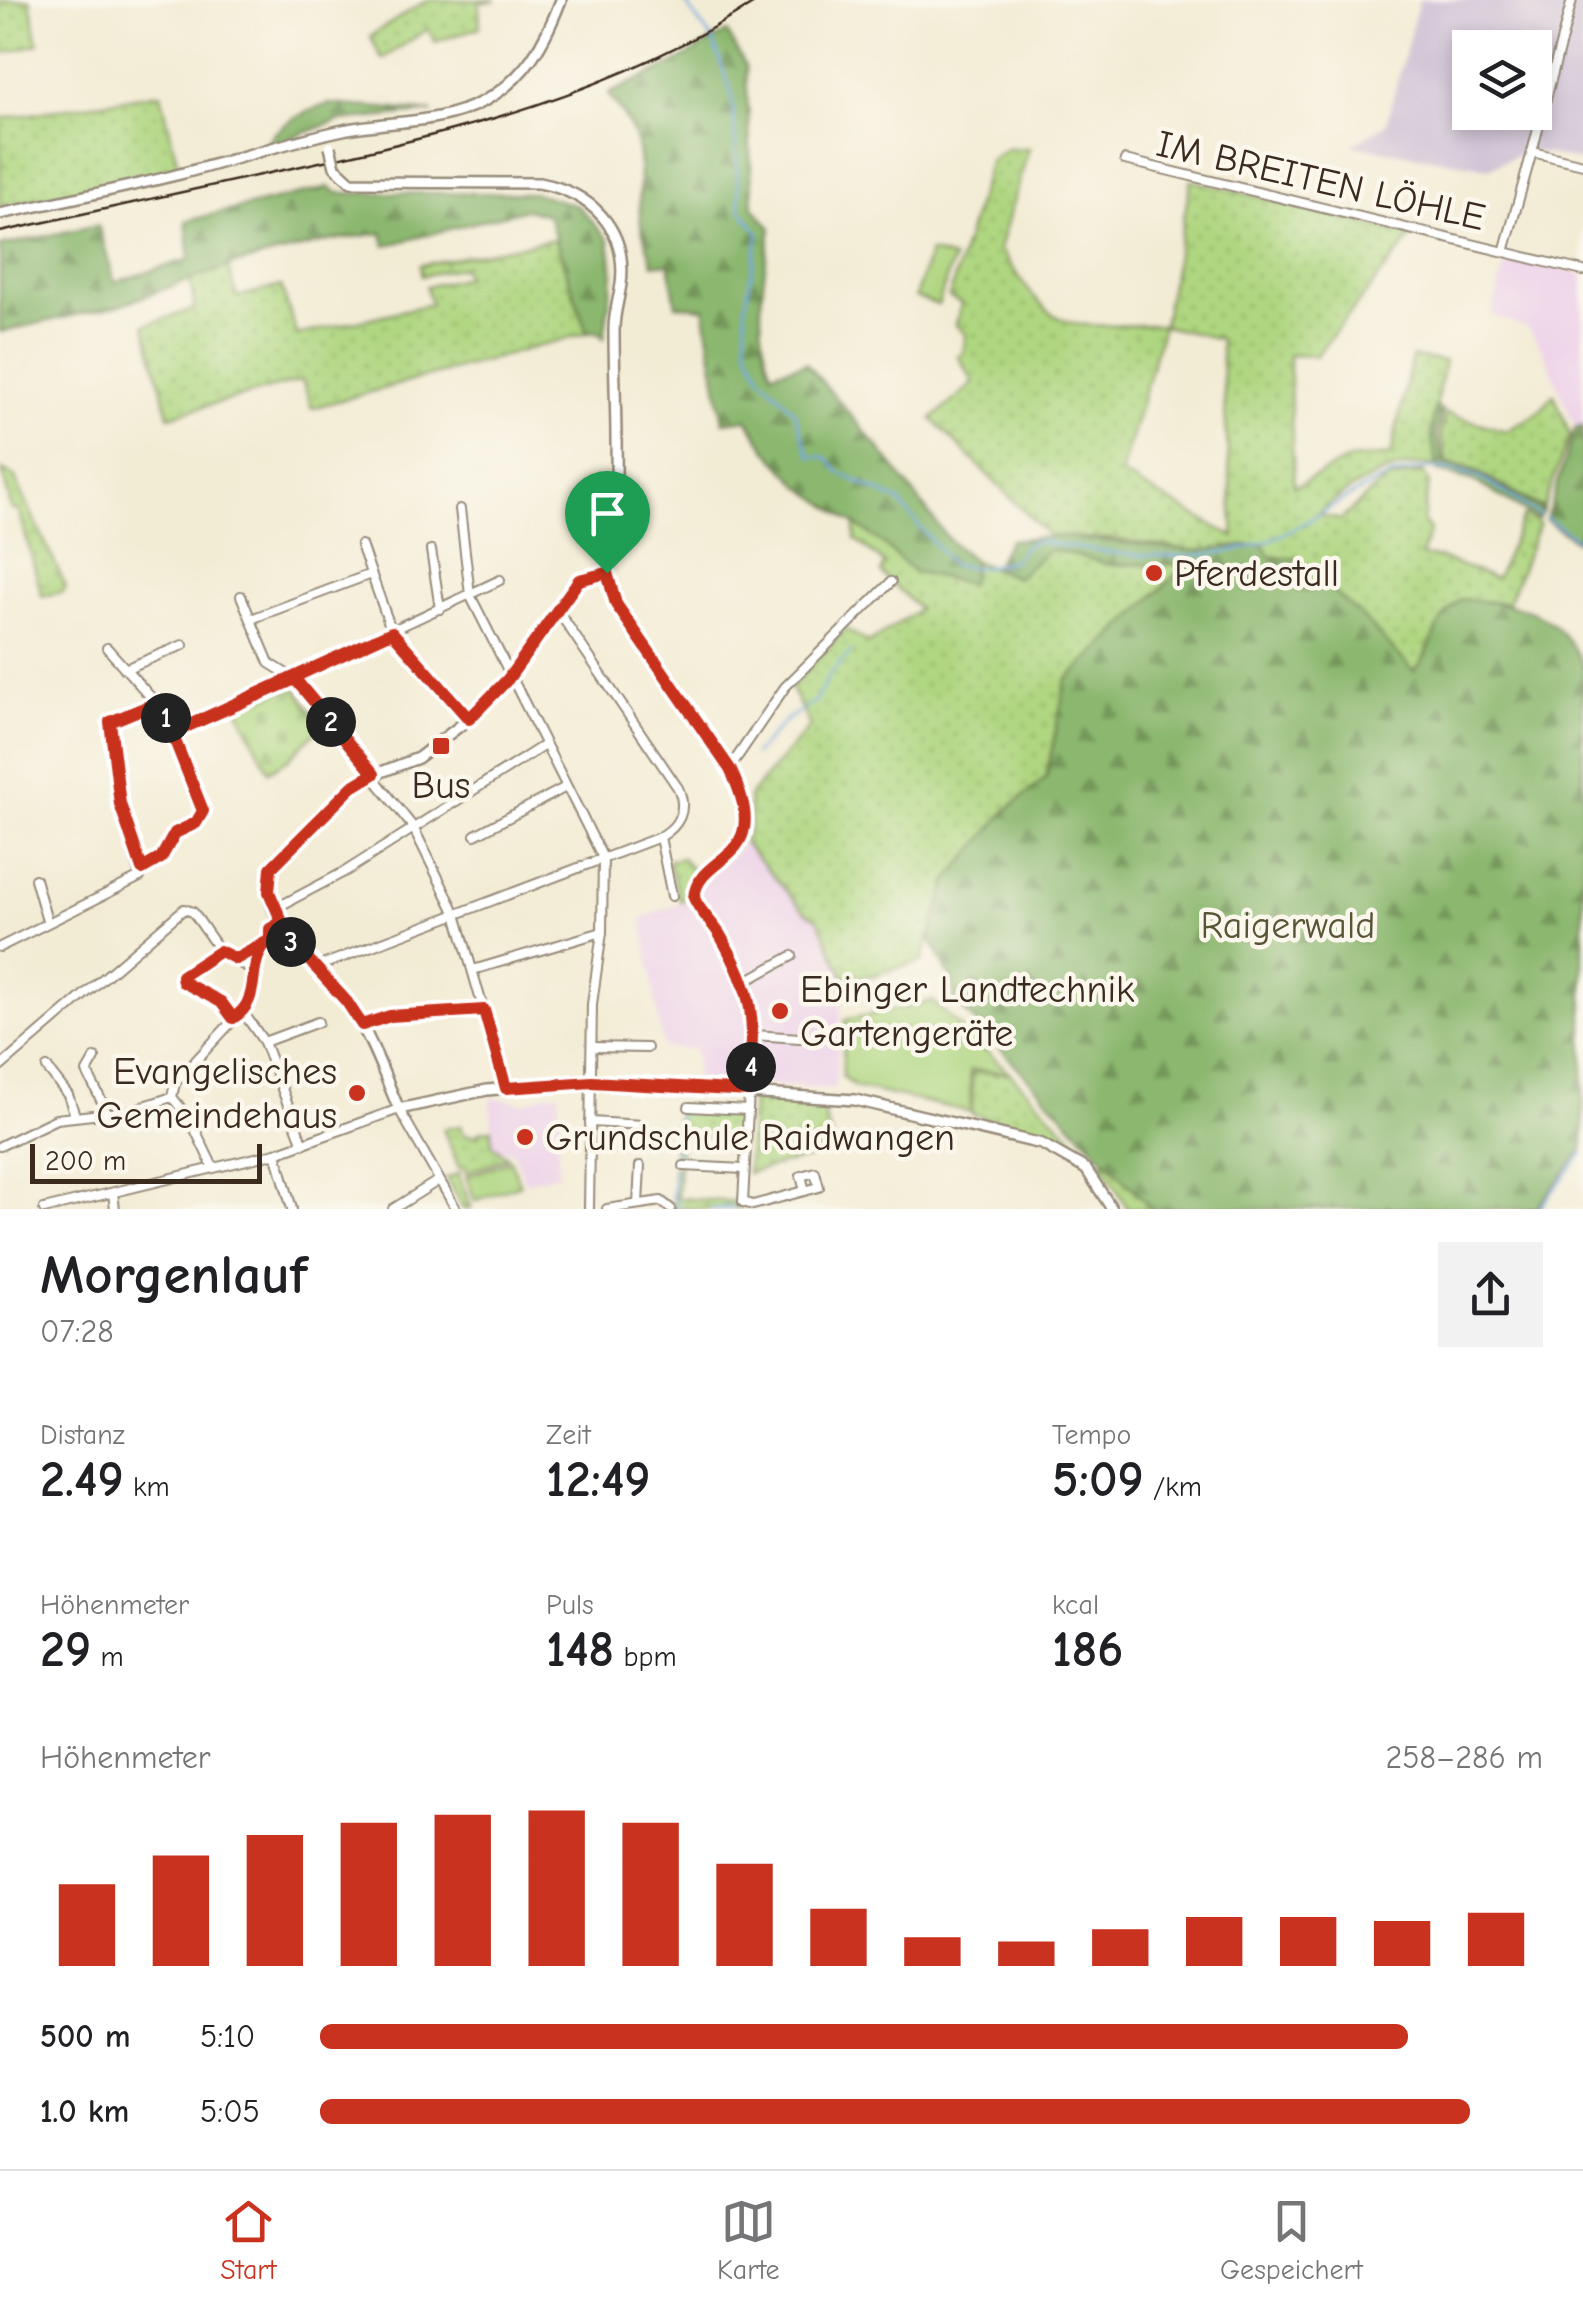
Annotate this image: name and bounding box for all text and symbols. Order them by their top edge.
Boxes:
map controls [1452,30,1552,130]
button: layers [1452,30,1552,130]
street label: IM BREITEN LÖHLE [1152,122,1489,240]
pin [565,471,650,574]
icon: arrive [580,486,635,541]
place label: Pferdestall [1174,552,1339,596]
marker: Pferdestall [1143,562,1165,584]
pin: 1 [141,693,191,743]
pin: 2 [306,697,356,747]
text: 1 [160,702,172,734]
text: 2 [324,706,338,738]
marker: Bus [430,735,452,757]
place label: Bus [412,764,470,808]
park label: Raigerwald [1201,904,1375,948]
pin: 3 [266,917,316,967]
text: 3 [284,926,298,958]
place label: Ebinger Landtechnik Gartengeräte [800,968,1135,1056]
marker: Ebinger Landtechnik Gartengeräte [769,1000,791,1022]
pin: 4 [726,1042,776,1092]
place label: Evangelisches Gemeindehaus [96,1050,337,1138]
text: 4 [744,1051,758,1083]
marker: Evangelisches Gemeindehaus [346,1082,368,1104]
place label: Grundschule Raidwangen [545,1116,955,1160]
marker: Grundschule Raidwangen [514,1126,536,1148]
scale bar [30,1139,262,1184]
text: 200 m [45,1145,126,1177]
button: share [1438,1242,1543,1347]
text: Morgenlauf [40,1243,307,1307]
text: 07:28 [40,1313,114,1350]
text: Distanz [40,1419,125,1451]
text: Zeit [546,1419,591,1451]
text: Tempo [1052,1419,1131,1451]
text: 2.49 [40,1451,124,1509]
text: 12:49 [546,1451,651,1509]
text: 5:09 [1052,1451,1144,1509]
text: km [124,1471,170,1503]
text: /km [1144,1471,1202,1503]
text: Höhenmeter [40,1589,189,1621]
text: Puls [546,1589,594,1621]
text: kcal [1052,1589,1099,1621]
text: 29 [40,1621,91,1679]
text: 148 [546,1621,614,1679]
text: 186 [1052,1621,1123,1679]
text: m [91,1641,124,1673]
text: bpm [614,1641,677,1673]
text: Höhenmeter [40,1739,210,1776]
text: 258–286 m [1386,1739,1543,1776]
text: 500 m [40,2018,130,2055]
text: 5:10 [200,2018,255,2055]
text: 1.0 km [40,2093,129,2130]
text: 5:05 [200,2093,260,2130]
tab: Start [220,2194,277,2286]
tab: Karte [717,2194,780,2286]
tab: Gespeichert [1220,2194,1363,2286]

